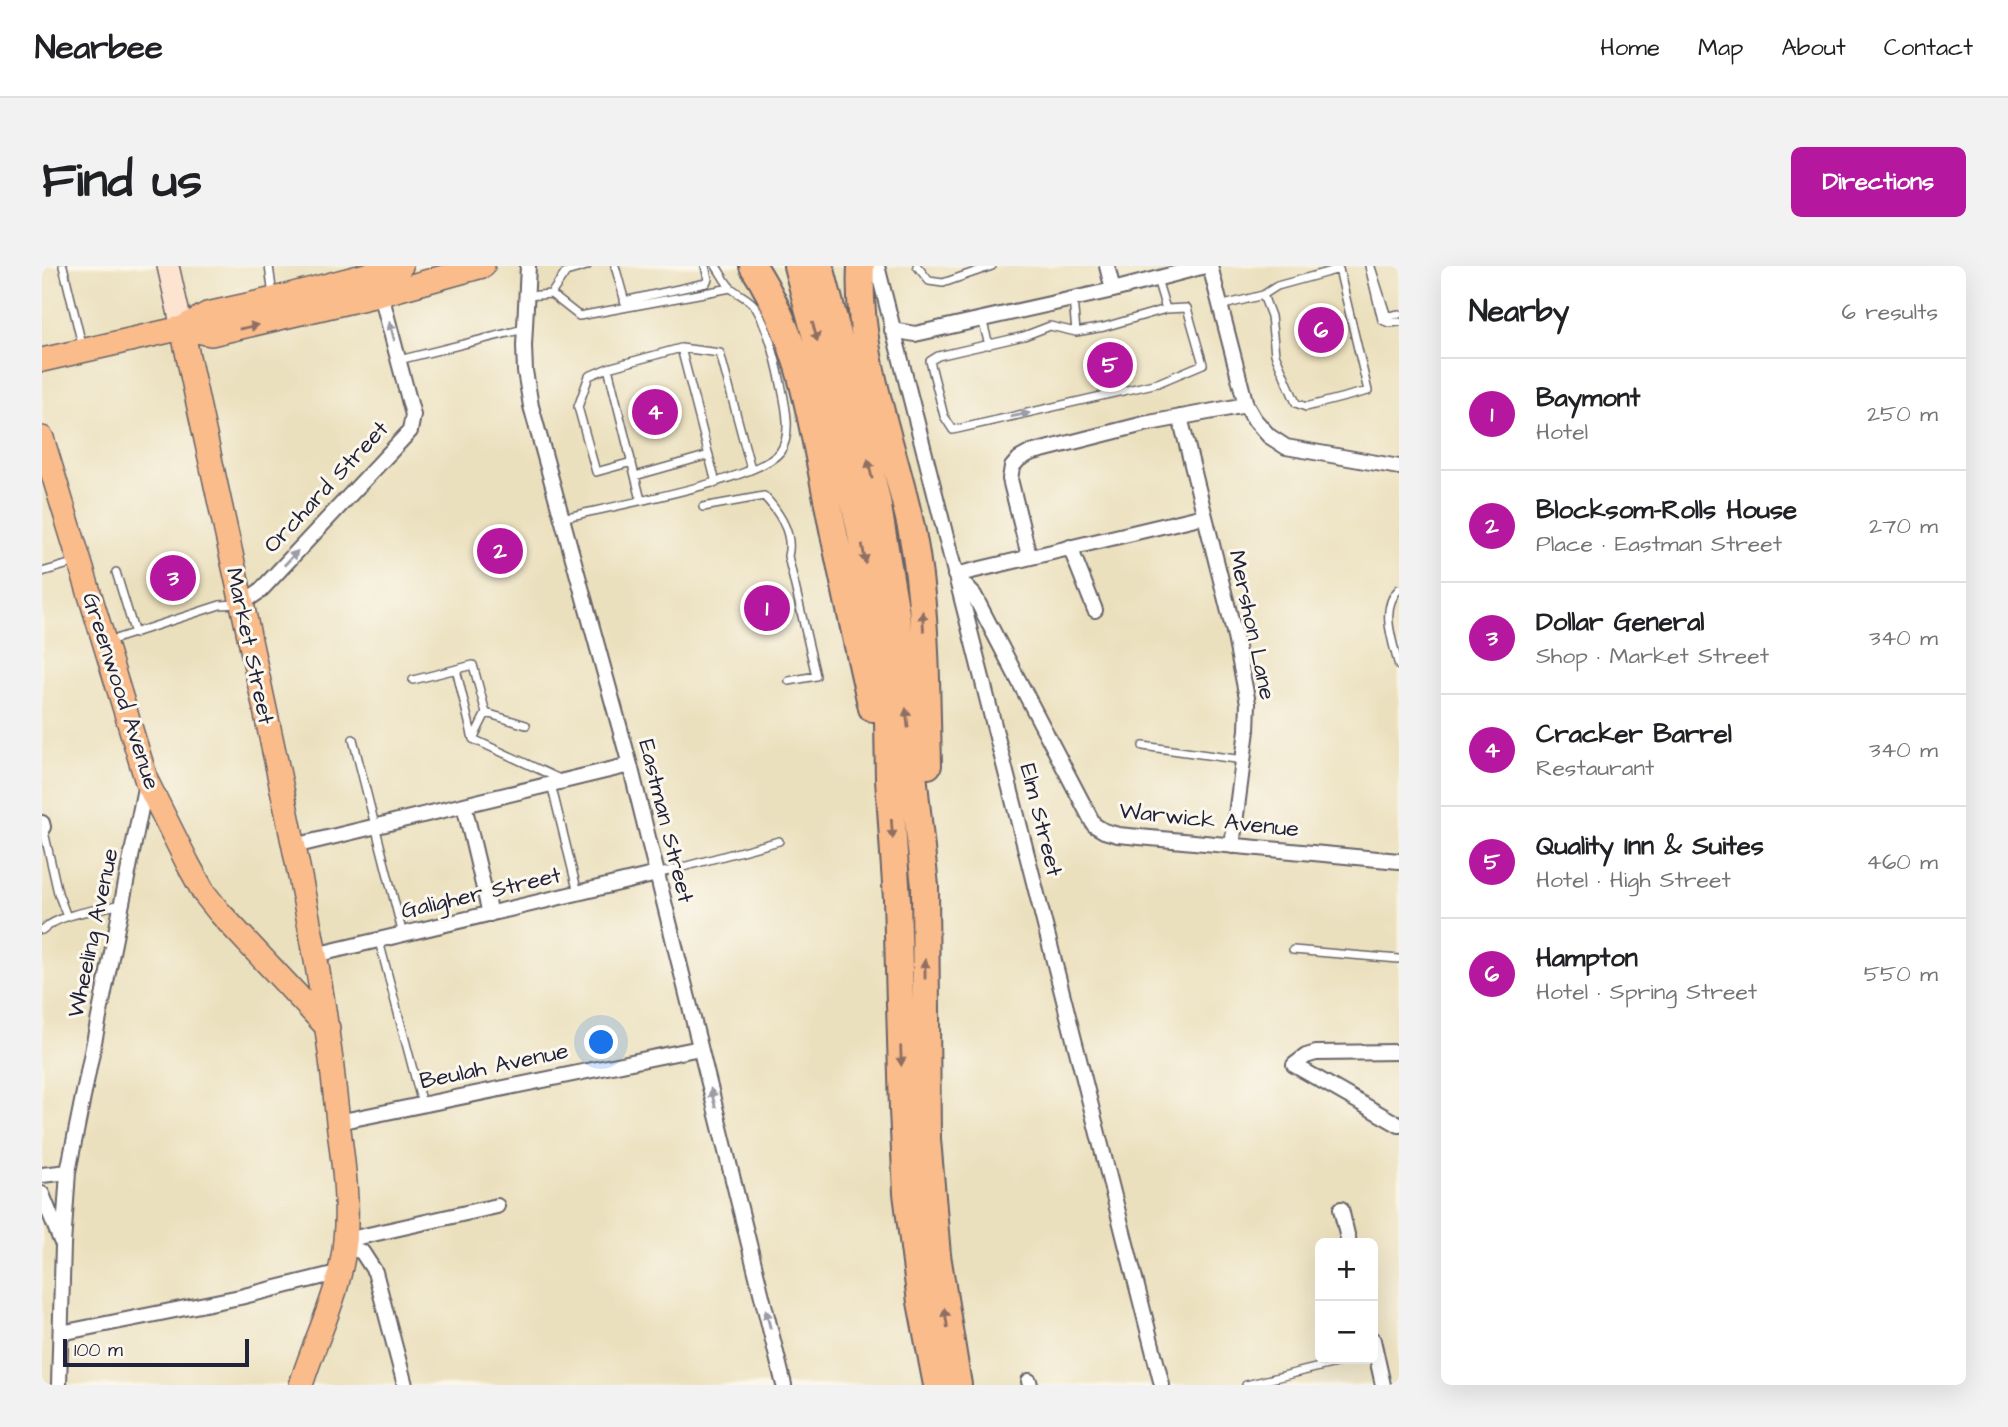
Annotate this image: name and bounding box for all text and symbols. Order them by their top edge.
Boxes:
text: Nearbee [35,25,163,71]
text: Home [1600,31,1660,65]
text: Map [1698,31,1743,65]
text: About [1781,31,1846,65]
text: Contact [1884,31,1973,65]
button: Directions [1791,147,1966,217]
text: Find us [42,148,202,216]
text: Nearby [1469,291,1569,333]
text: 6 results [1842,296,1938,328]
pin: 6 [1298,304,1344,356]
one-way arrow [386,320,397,342]
one-way arrow [238,321,260,332]
one-way arrow [810,321,821,343]
pin: 5 [1087,339,1133,391]
text: Baymont [1536,380,1640,416]
pin: 4 [632,386,678,438]
text: 1 [1491,398,1493,430]
text: 250 m [1867,398,1938,430]
one-way arrow [1009,410,1031,421]
street label: Orchard Street [256,413,396,560]
text: Hotel [1536,416,1588,448]
one-way arrow [864,458,875,480]
text: Blocksom-Rolls House [1536,492,1797,528]
text: 2 [1485,510,1499,542]
text: 270 m [1869,510,1938,542]
pin: 2 [477,525,523,577]
text: Place · Eastman Street [1536,528,1782,560]
one-way arrow [859,543,870,565]
street label: Mershon Lane [1221,547,1283,703]
one-way arrow [283,550,299,567]
pin: 3 [150,552,196,604]
street label: Market Street [218,565,282,728]
pin: 1 [744,582,790,634]
street label: Greenwood Avenue [74,588,168,794]
text: Dollar General [1536,604,1704,640]
one-way arrow [917,610,928,632]
text: 3 [1486,622,1498,654]
text: 340 m [1869,622,1938,654]
text: Shop · Market Street [1536,640,1769,672]
one-way arrow [902,707,913,729]
text: Cracker Barrel [1536,716,1732,752]
text: 4 [1484,734,1500,766]
text: 340 m [1869,734,1938,766]
street label: Eastman Street [630,736,702,907]
text: Restaurant [1536,752,1654,784]
street label: Elm Street [1012,760,1071,880]
street label: Warwick Avenue [1117,795,1301,845]
one-way arrow [887,818,898,840]
text: Quality Inn & Suites [1536,828,1764,864]
street label: Wheeling Avenue [59,845,128,1021]
text: 5 [1484,846,1500,878]
text: 460 m [1866,846,1938,878]
street label: Galigher Street [398,859,565,928]
text: Hotel · High Street [1536,864,1731,896]
text: Hampton [1536,940,1638,976]
one-way arrow [919,958,931,980]
text: 6 [1485,958,1499,990]
text: 550 m [1864,958,1938,990]
text: Hotel · Spring Street [1536,976,1757,1008]
your location [584,1025,618,1059]
street label: Beulah Avenue [417,1035,571,1097]
one-way arrow [895,1045,907,1067]
one-way arrow [707,1087,718,1109]
map controls [1315,1238,1378,1364]
button: + [1315,1238,1378,1301]
button: − [1315,1301,1378,1364]
one-way arrow [940,1307,951,1329]
one-way arrow [762,1308,773,1330]
scale bar [63,1336,248,1368]
text: 100 m [74,1337,123,1364]

